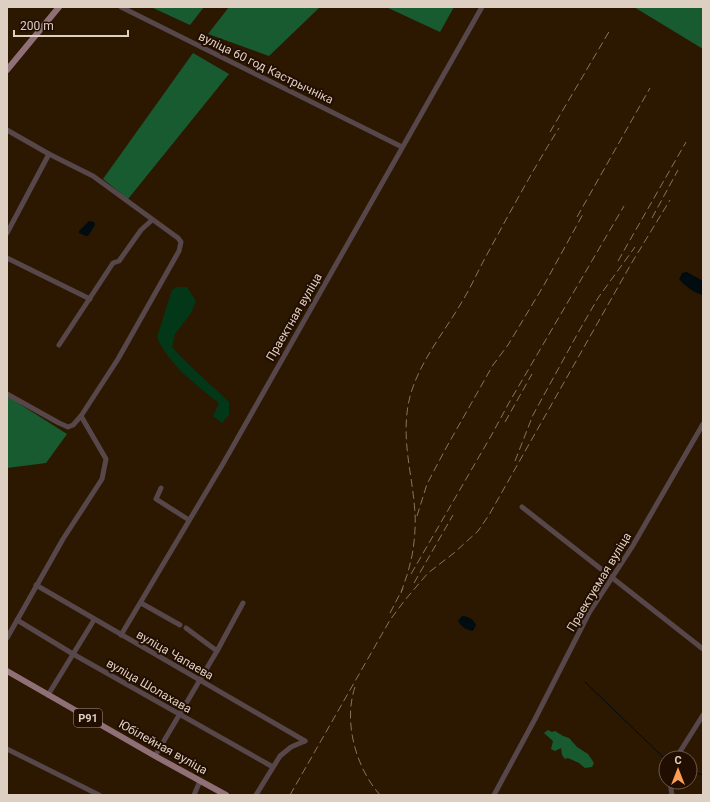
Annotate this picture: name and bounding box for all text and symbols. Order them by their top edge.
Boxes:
scale bar [14,12,128,38]
text: 200 m [20,19,54,33]
street label: вуліца 60 год Кастрычніка [196,29,336,107]
street label: Праектная вуліца [263,271,325,363]
street label: Праектуемая вуліца [564,530,634,634]
street label: вуліца Чапаева [134,627,216,683]
street label: вуліца Шолахава [104,656,194,716]
road number: Р91 [74,709,102,727]
street label: Юбілейная вуліца [116,717,210,777]
north arrow [658,750,698,790]
text: С [674,754,682,767]

